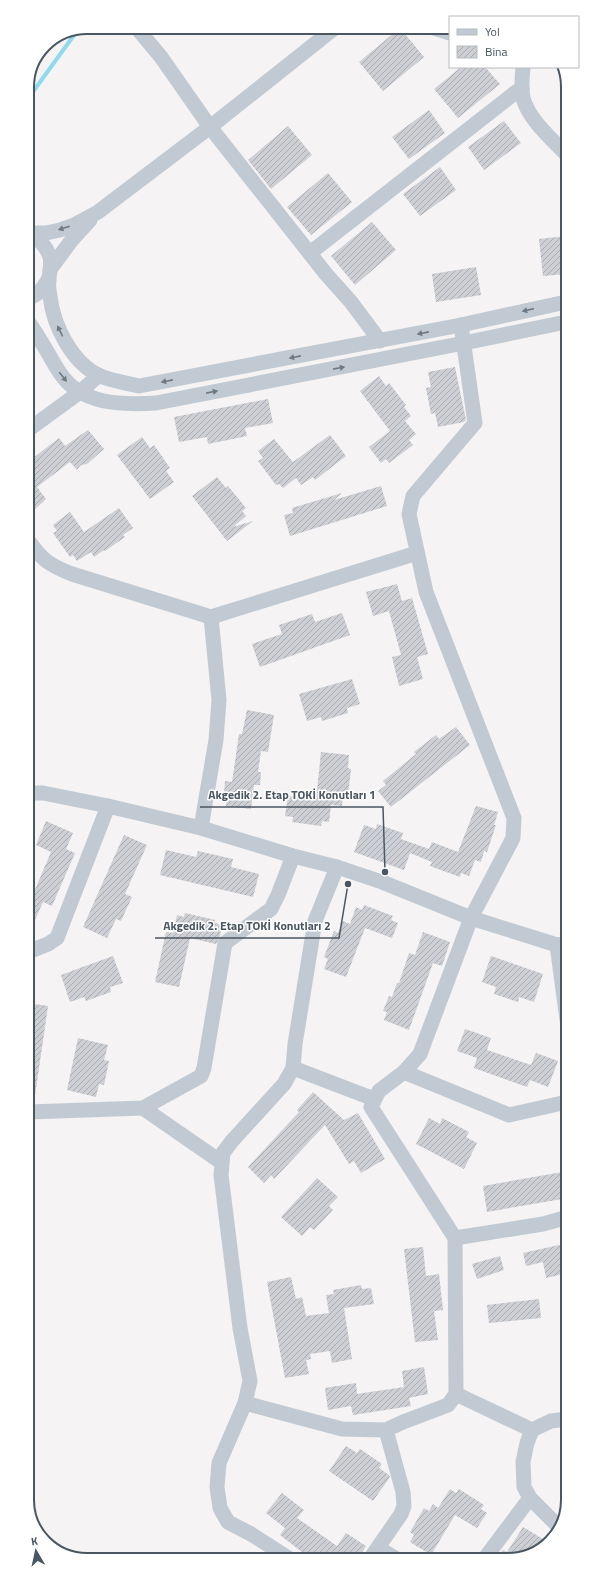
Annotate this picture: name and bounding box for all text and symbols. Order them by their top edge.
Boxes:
legend [449,16,579,68]
text: Yol [485,22,500,41]
text: Bina [485,42,507,61]
one-way arrow [58,225,70,231]
one-way arrow [522,308,534,314]
one-way arrow [57,326,63,337]
one-way arrow [417,330,429,336]
one-way arrow [289,354,301,360]
one-way arrow [333,364,345,370]
one-way arrow [59,371,68,382]
one-way arrow [161,378,173,384]
one-way arrow [206,389,218,395]
callout: Akgedik 2. Etap TOKİ Konutları 1 [200,783,383,807]
text: Akgedik 2. Etap TOKİ Konutları 1 [208,785,376,804]
callout: Akgedik 2. Etap TOKİ Konutları 2 [155,914,339,938]
text: Akgedik 2. Etap TOKİ Konutları 2 [163,916,331,935]
north arrow [16,1531,56,1571]
text: K [30,1533,39,1550]

